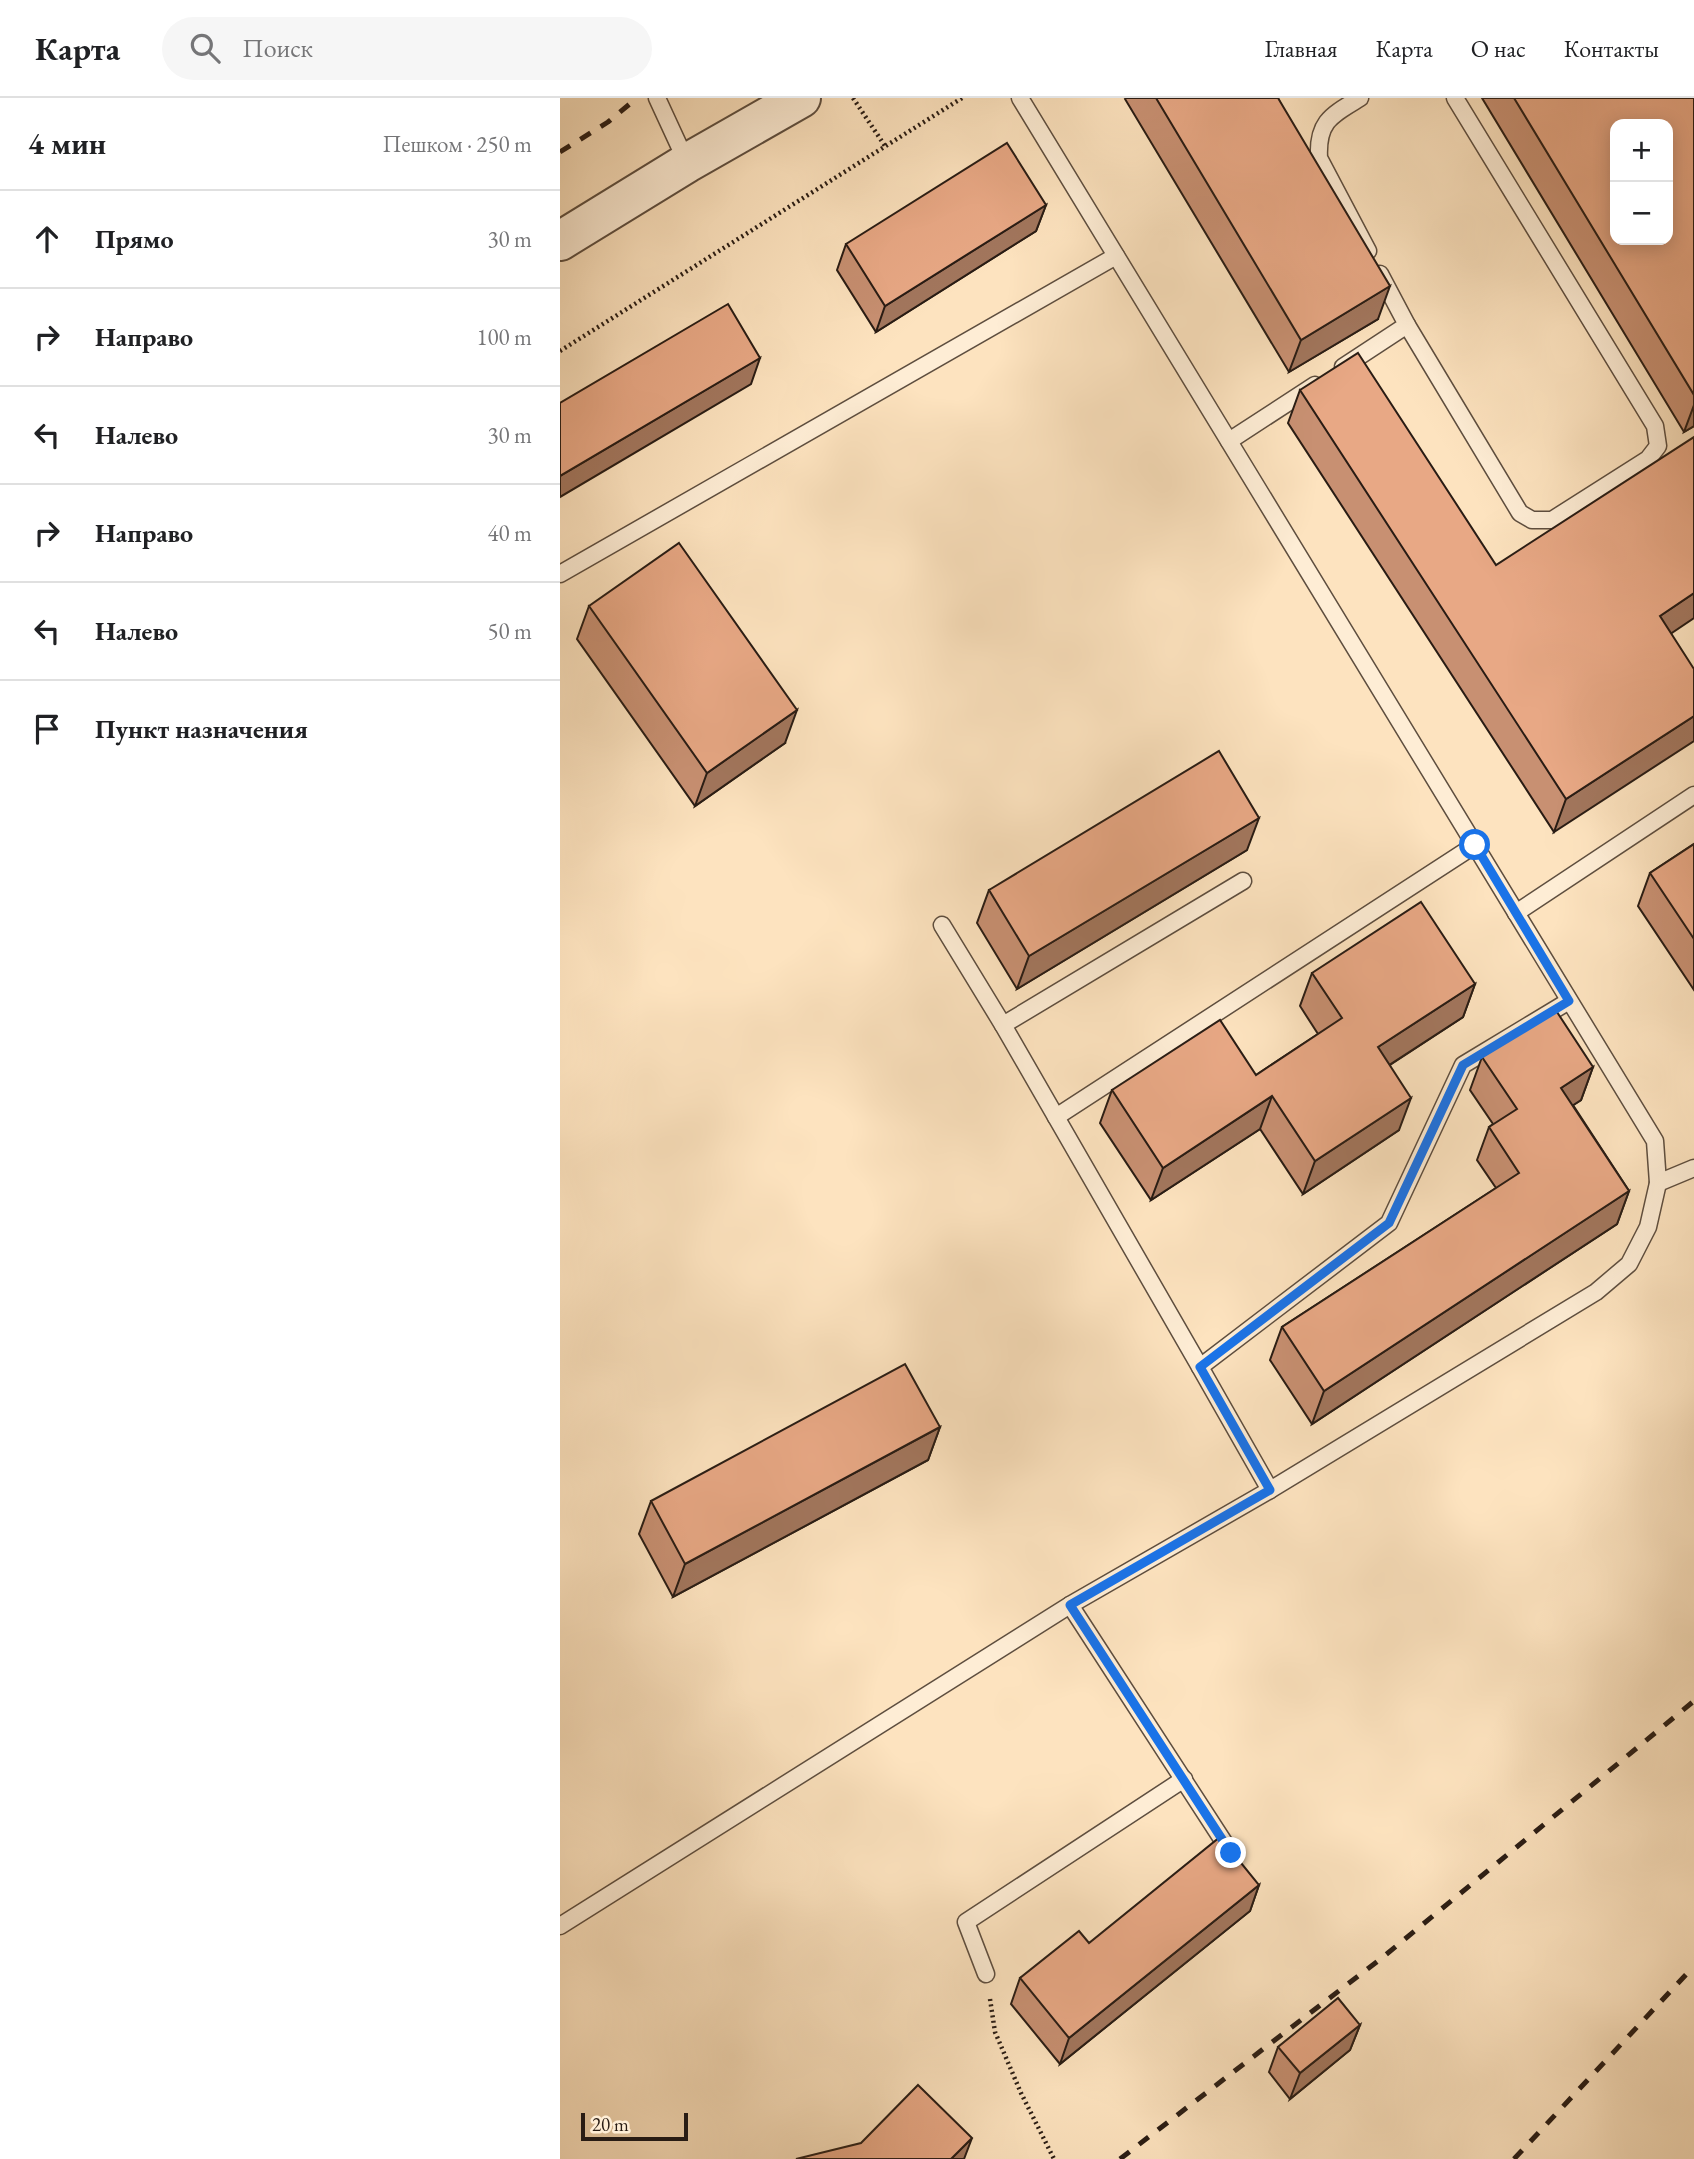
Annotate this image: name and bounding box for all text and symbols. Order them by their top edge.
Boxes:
search box [162,17,652,80]
text: Карта [35,27,120,70]
icon: search [186,29,224,67]
text: Поиск [242,31,313,65]
text: Главная [1264,33,1338,64]
text: Карта [1376,33,1433,64]
text: О нас [1471,33,1526,64]
text: Контакты [1564,33,1659,64]
map controls [1610,119,1673,245]
button: + [1610,119,1673,182]
text: 4 мин [28,124,106,163]
text: Пешком · 250 m [383,129,532,159]
button: − [1610,182,1673,245]
icon: ahead [28,220,66,258]
text: Прямо [95,222,174,256]
text: 30 m [487,224,532,254]
icon: right [28,318,66,356]
text: Направо [95,320,193,354]
text: 100 m [476,322,532,352]
icon: left [28,416,66,454]
text: Налево [95,418,178,452]
text: 30 m [487,420,532,450]
icon: right [28,514,66,552]
text: Направо [95,516,193,550]
text: 40 m [487,518,532,548]
icon: left [28,612,66,650]
text: Налево [95,614,178,648]
text: 50 m [487,616,532,646]
icon: arrive [28,710,66,748]
text: Пункт назначения [95,712,308,746]
route start [1459,829,1490,860]
route end [1215,1837,1246,1868]
scale bar [581,2110,688,2142]
text: 20 m [592,2112,629,2137]

